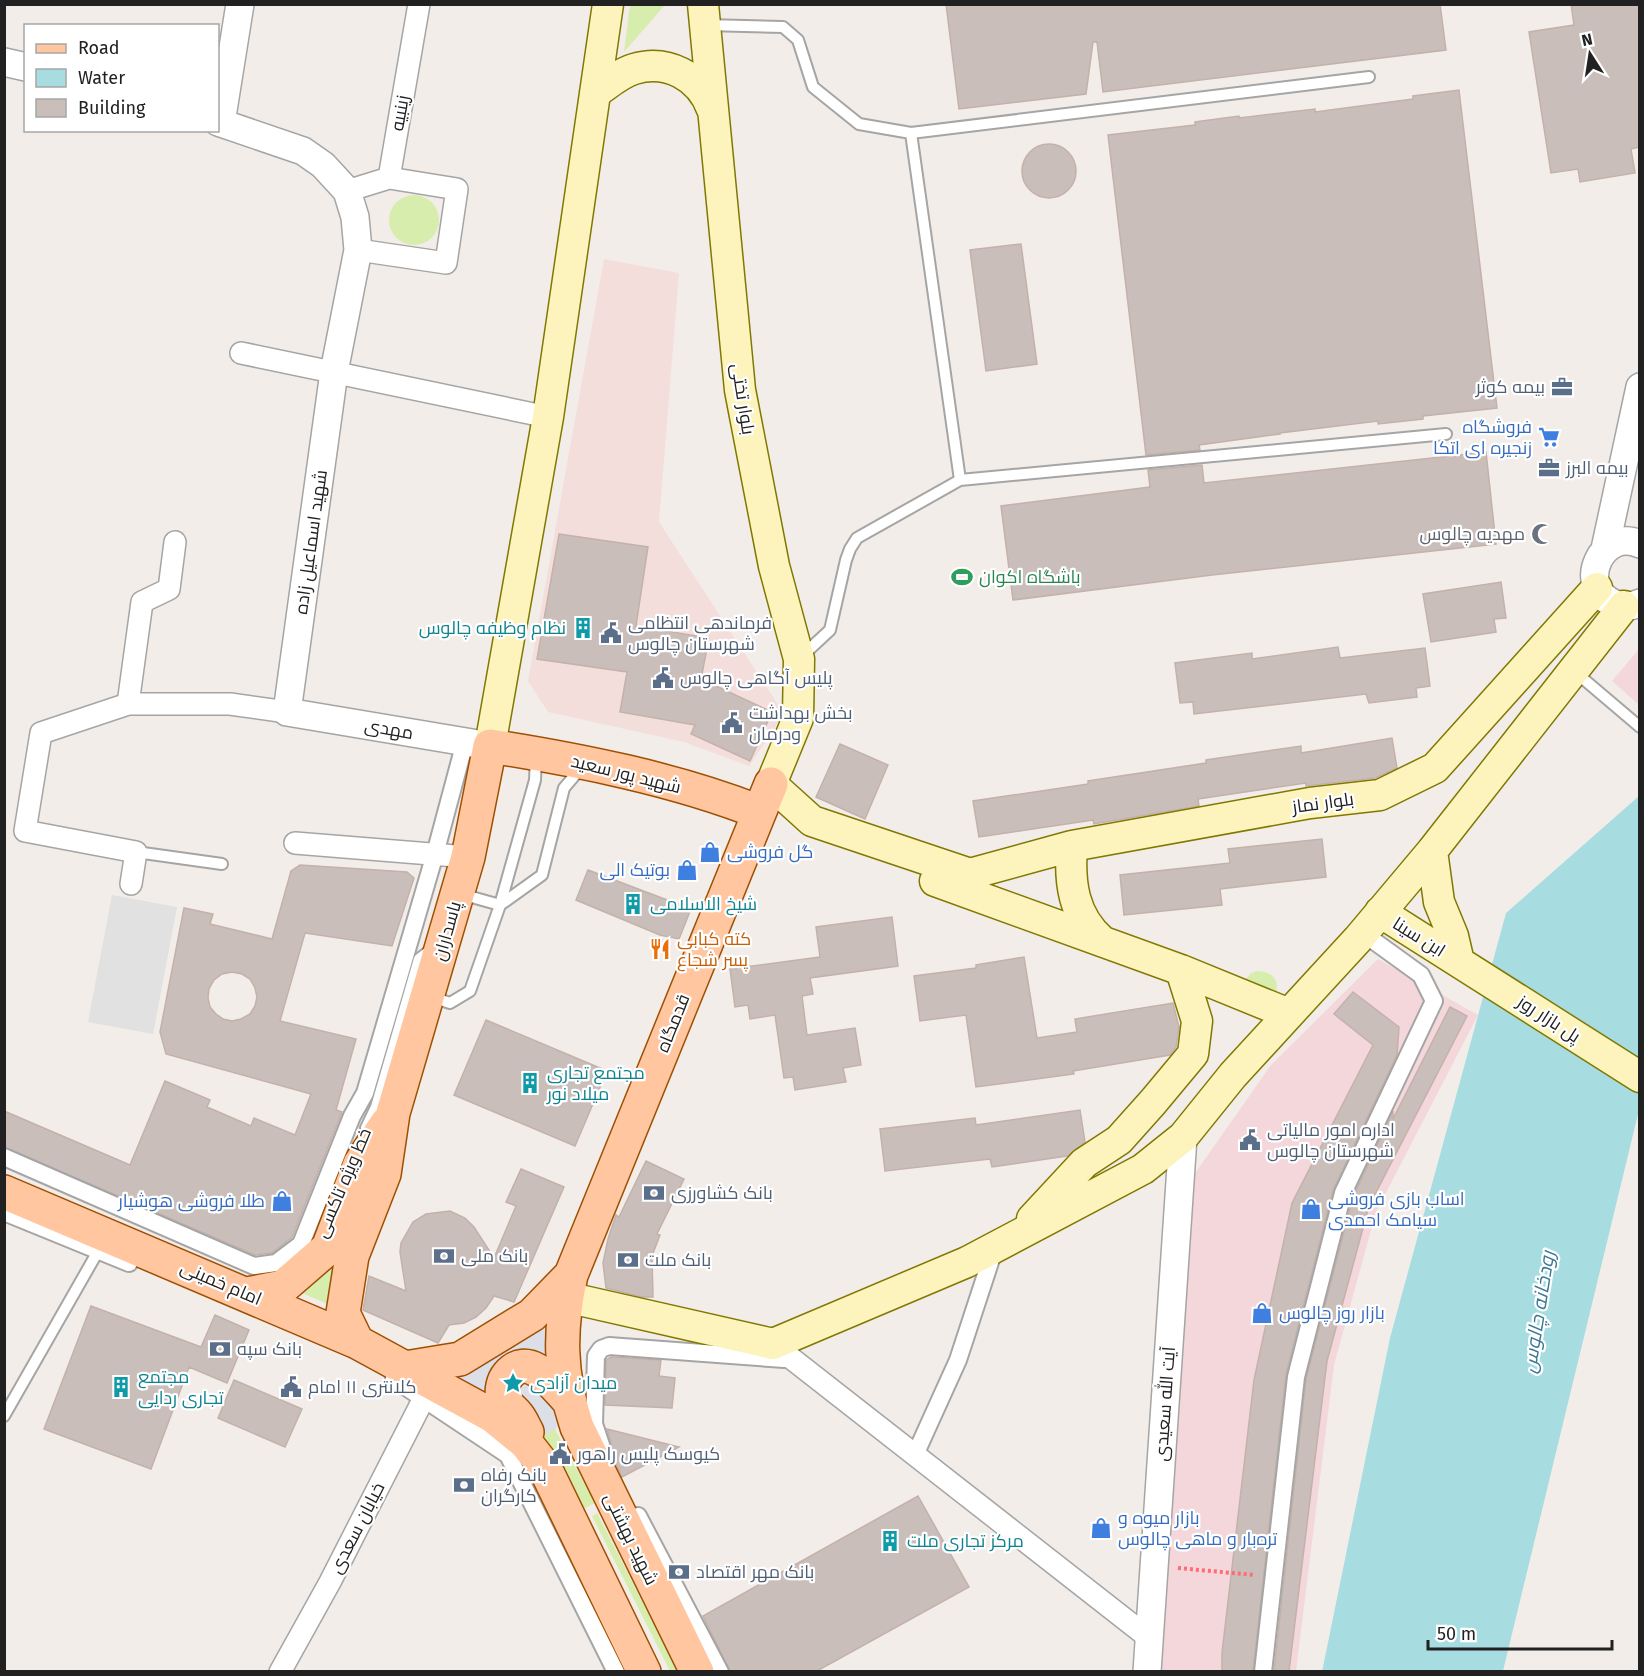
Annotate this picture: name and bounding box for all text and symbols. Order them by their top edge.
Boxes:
legend [24,24,219,132]
north arrow [1560,24,1620,84]
text: N [1580,29,1594,50]
text: Road [78,37,120,59]
text: Water [78,67,125,89]
street label: زینبیه [386,93,414,133]
text: Building [78,97,146,119]
street label: بلوار تختی [727,362,759,436]
office icon: بیمه کوثر [1550,375,1574,399]
place label: بیمه کوثر [1475,376,1545,398]
place label: فروشگاه زنجیره ای اتکا [1433,416,1532,459]
supermarket icon: فروشگاه زنجیره ای اتکا [1537,425,1561,449]
office icon: بیمه البرز [1537,456,1561,480]
place label: بیمه البرز [1565,457,1629,479]
street label: شهید اسماعیل زاده [290,468,332,616]
mosque icon: مهدیه چالوس [1530,522,1554,546]
place label: مهدیه چالوس [1420,523,1525,546]
sports icon: باشگاه اکوان [950,565,974,589]
place label: باشگاه اکوان [979,566,1081,588]
place label: فرماندهی انتظامی شهرستان چالوس [628,612,772,656]
building icon: نظام وظیفه چالوس [571,616,595,640]
place label: نظام وظیفه چالوس [419,617,566,640]
public building icon: فرماندهی انتظامی شهرستان چالوس [599,621,623,645]
public building icon: پلیس آگاهی چالوس [651,666,675,690]
place label: پلیس آگاهی چالوس [680,667,833,690]
place label: بخش بهداشت ودرمان [749,702,853,745]
public building icon: بخش بهداشت ودرمان [720,711,744,735]
street label: مهدی [363,714,415,744]
street label: شهید پور سعید [569,750,683,799]
street label: بلوار نماز [1290,788,1355,818]
shop icon: گل فروشی [698,840,722,864]
place label: گل فروشی [727,841,813,863]
shop icon: بوتیک الی [675,858,699,882]
place label: بوتیک الی [600,859,670,881]
building icon: شیخ الاسلامی [621,892,645,916]
place label: شیخ الاسلامی [650,893,757,916]
street label: پاسداران [428,898,467,964]
street label: ابن سینا [1389,912,1449,962]
place label: کته کبابی پسر شجاع [677,928,751,972]
restaurant icon: کته کبابی پسر شجاع [648,937,672,961]
street label: پل بازار روز [1512,990,1585,1048]
street label: قدمگاه [651,991,695,1055]
place label: مجتمع تجاری میلاد نور [546,1062,645,1105]
building icon: مجتمع تجاری میلاد نور [518,1071,542,1095]
place label: اداره امور مالیاتی شهرستان چالوس [1267,1119,1395,1163]
street label: خط ویژه تاکسی [310,1125,376,1241]
public building icon: اداره امور مالیاتی شهرستان چالوس [1238,1128,1262,1152]
bank icon: بانک کشاورزی [642,1181,666,1205]
place label: بانک کشاورزی [671,1182,773,1204]
place label: اساب بازی فروشی سیامک احمدی [1328,1188,1465,1231]
shop icon: طلا فروشی هوشیار [270,1189,294,1213]
place label: طلا فروشی هوشیار [117,1190,265,1212]
shop icon: اساب بازی فروشی سیامک احمدی [1299,1197,1323,1221]
bank icon: بانک ملی [432,1244,456,1268]
place label: بانک ملی [461,1245,528,1267]
bank icon: بانک ملت [616,1248,640,1272]
water label: رودخانه چالوس [1517,1248,1562,1375]
place label: بانک ملت [645,1249,711,1271]
street label: امام خمینی [177,1256,265,1311]
shop icon: بازار روز چالوس [1250,1301,1274,1325]
place label: بازار روز چالوس [1279,1302,1385,1325]
bank icon: بانک سپه [208,1337,232,1361]
place label: بانک سپه [237,1338,302,1360]
street label: آیت الله سعیدی [1149,1346,1180,1462]
place label: مجتمع تجاری ردایی [138,1366,224,1409]
place icon: میدان آزادی [501,1371,525,1395]
place label: میدان آزادی [530,1372,617,1394]
building icon: مجتمع تجاری ردایی [109,1375,133,1399]
public building icon: کلانتری ۱۱ امام [279,1375,303,1399]
place label: کلانتری ۱۱ امام [308,1376,417,1399]
public building icon: کیوسک پلیس راهور [548,1442,572,1466]
place label: کیوسک پلیس راهور [576,1443,720,1466]
place label: بانک رفاه کارگران [481,1464,547,1507]
bank icon: بانک رفاه کارگران [452,1473,476,1497]
street label: خیابان سعدی [325,1479,389,1577]
street label: شهید بهشتی [599,1489,663,1589]
place label: بازار میوه و تره‌بار و ماهی چالوس [1118,1507,1277,1551]
shop icon: بازار میوه و تره‌بار و ماهی چالوس [1089,1516,1113,1540]
building icon: مرکز تجاری ملت [878,1529,902,1553]
place label: مرکز تجاری ملت [907,1530,1024,1552]
bank icon: بانک مهر اقتصاد [667,1560,691,1584]
place label: بانک مهر اقتصاد [696,1561,814,1583]
scale bar [1428,1613,1612,1651]
text: 50 m [1437,1623,1476,1645]

